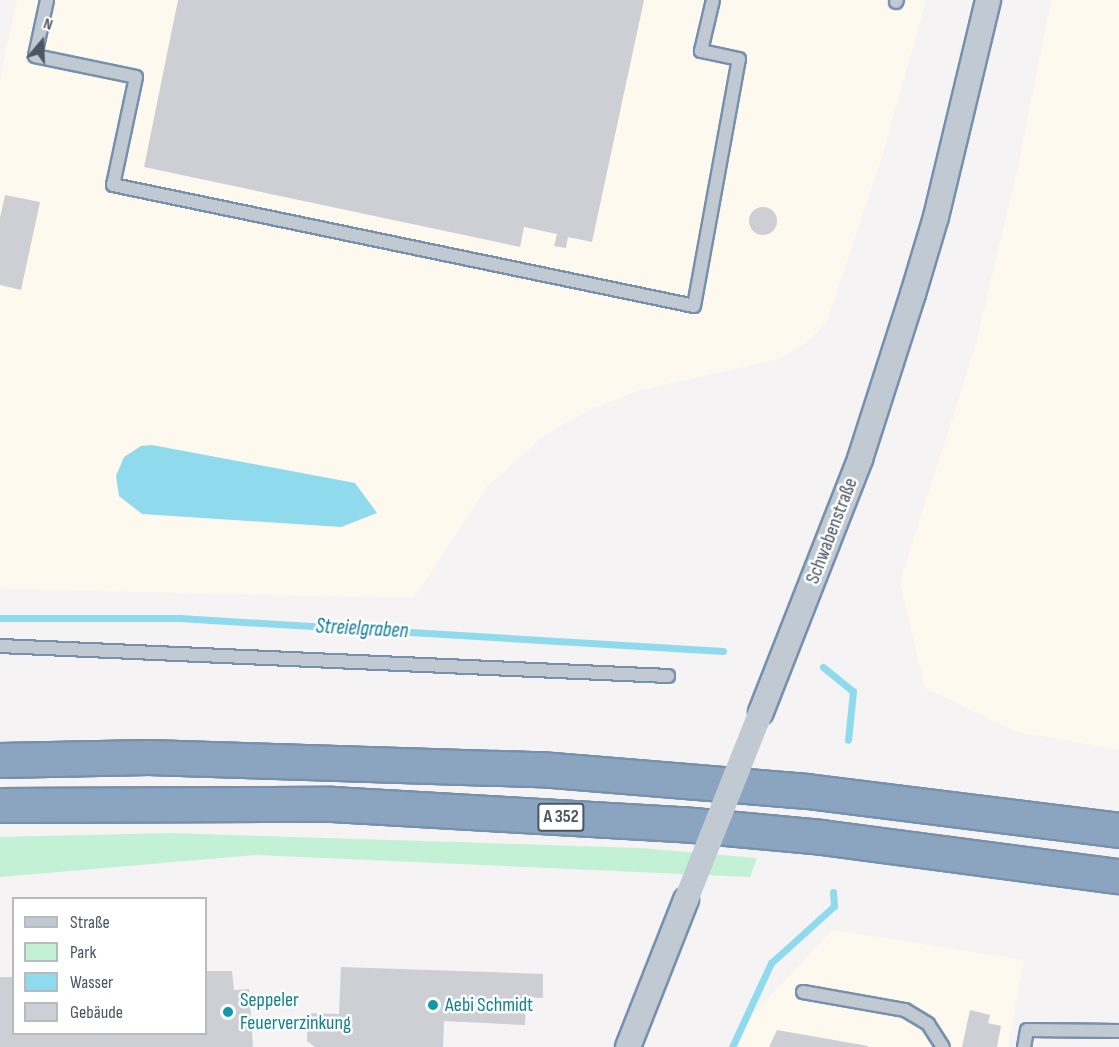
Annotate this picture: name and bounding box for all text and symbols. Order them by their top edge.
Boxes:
north arrow [12,12,72,72]
text: N [41,14,55,35]
street label: Schwabenstraße [801,475,863,587]
water label: Streielgraben [315,614,409,644]
road number: A 352 [537,802,585,832]
legend [12,897,207,1035]
text: Straße [70,912,110,933]
text: Park [70,942,96,963]
text: Wasser [70,972,113,993]
place label: Seppeler Feuerverzinkung [240,988,351,1035]
place label: Aebi Schmidt [445,993,533,1017]
marker: Aebi Schmidt [426,998,440,1012]
text: Gebäude [70,1002,123,1023]
marker: Seppeler Feuerverzinkung [221,1005,235,1019]

